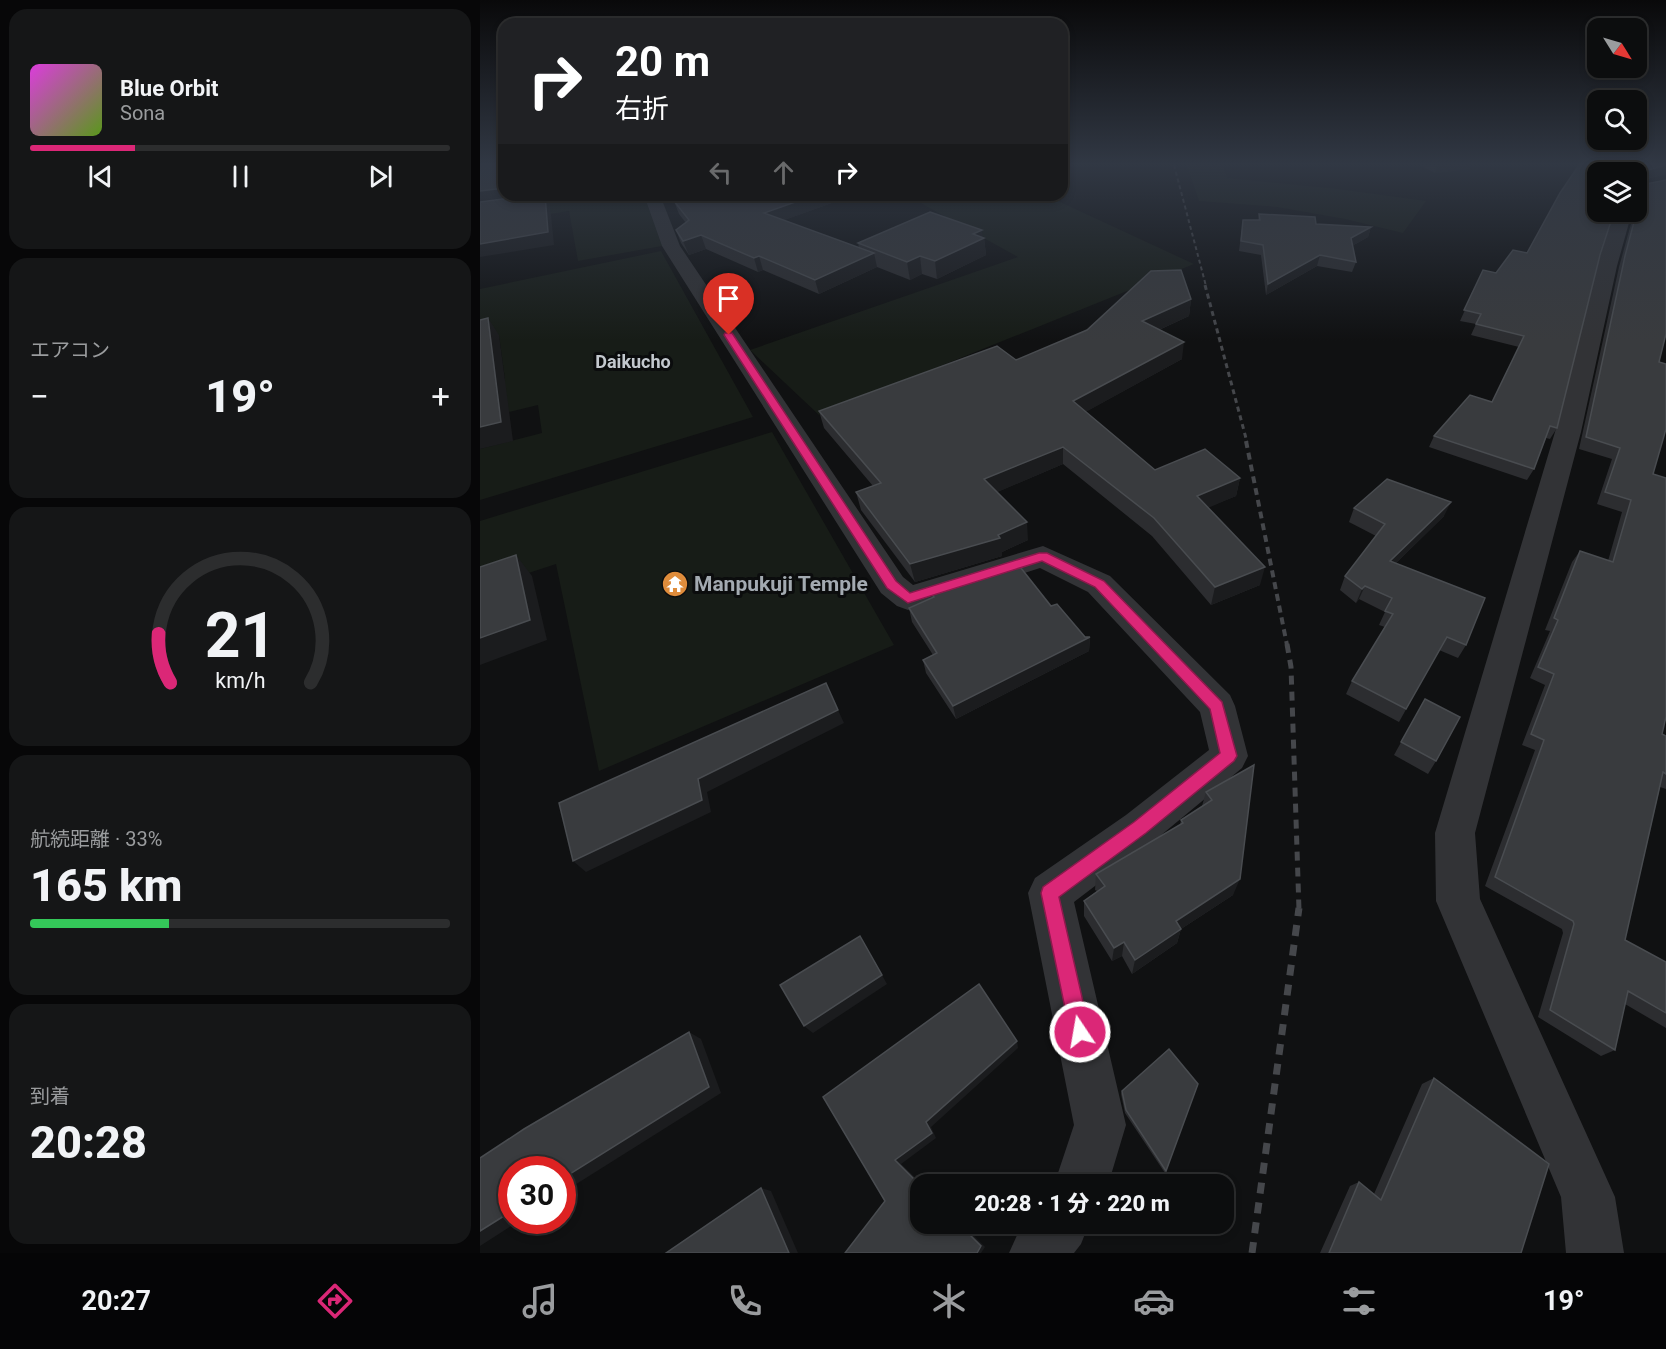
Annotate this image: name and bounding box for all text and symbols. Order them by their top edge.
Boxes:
north arrow [1587,18,1647,78]
map controls [1587,18,1647,222]
text: 20 m [615,37,710,86]
icon: right [516,42,594,120]
text: Blue Orbit [120,76,218,101]
button: search [1587,90,1647,150]
text: 右折 [615,93,669,125]
text: Sona [120,101,165,125]
icon: left [704,156,737,189]
icon: ahead [767,156,800,189]
icon: right [830,156,863,189]
icon: previous [84,160,117,193]
icon: pause [224,160,257,193]
icon: next [364,160,397,193]
button: layers [1587,162,1647,222]
pin [703,273,754,335]
icon: arrive [712,282,745,315]
text: エアコン [30,338,110,362]
district label: Daikucho [595,351,671,372]
text: 19° [205,370,275,423]
text: − [30,377,49,416]
text: + [431,377,450,416]
temple icon: Manpukuji Temple [660,569,690,599]
place label: Manpukuji Temple [694,572,868,596]
text: 21 [204,600,276,673]
text: km/h [215,669,265,694]
text: 航続距離 · 33% [30,827,162,851]
text: 165 km [30,859,182,912]
position arrow [1048,1000,1112,1064]
text: 到着 [30,1084,70,1108]
text: 20:28 [30,1116,147,1169]
speed limit sign: 30 [498,1156,576,1234]
text: 20:28 · 1 分 · 220 m [974,1191,1170,1216]
icon: directions [314,1280,356,1322]
icon: music [519,1280,561,1322]
icon: phone [724,1280,766,1322]
icon: climate [928,1280,970,1322]
icon: car [1133,1280,1175,1322]
icon: filters [1338,1280,1380,1322]
text: 20:27 [81,1285,151,1317]
text: 19° [1543,1285,1585,1317]

